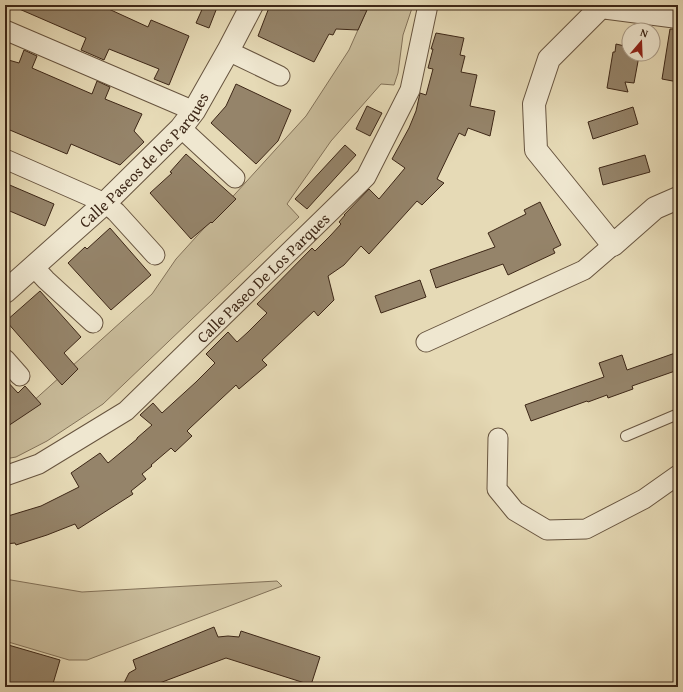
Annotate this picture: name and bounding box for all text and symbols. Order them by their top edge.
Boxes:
north arrow [621,22,661,62]
text: N [638,24,651,42]
street label: Calle Paseos de los Parques [73,88,214,233]
street label: Calle Paseo De Los Parques [191,207,335,348]

